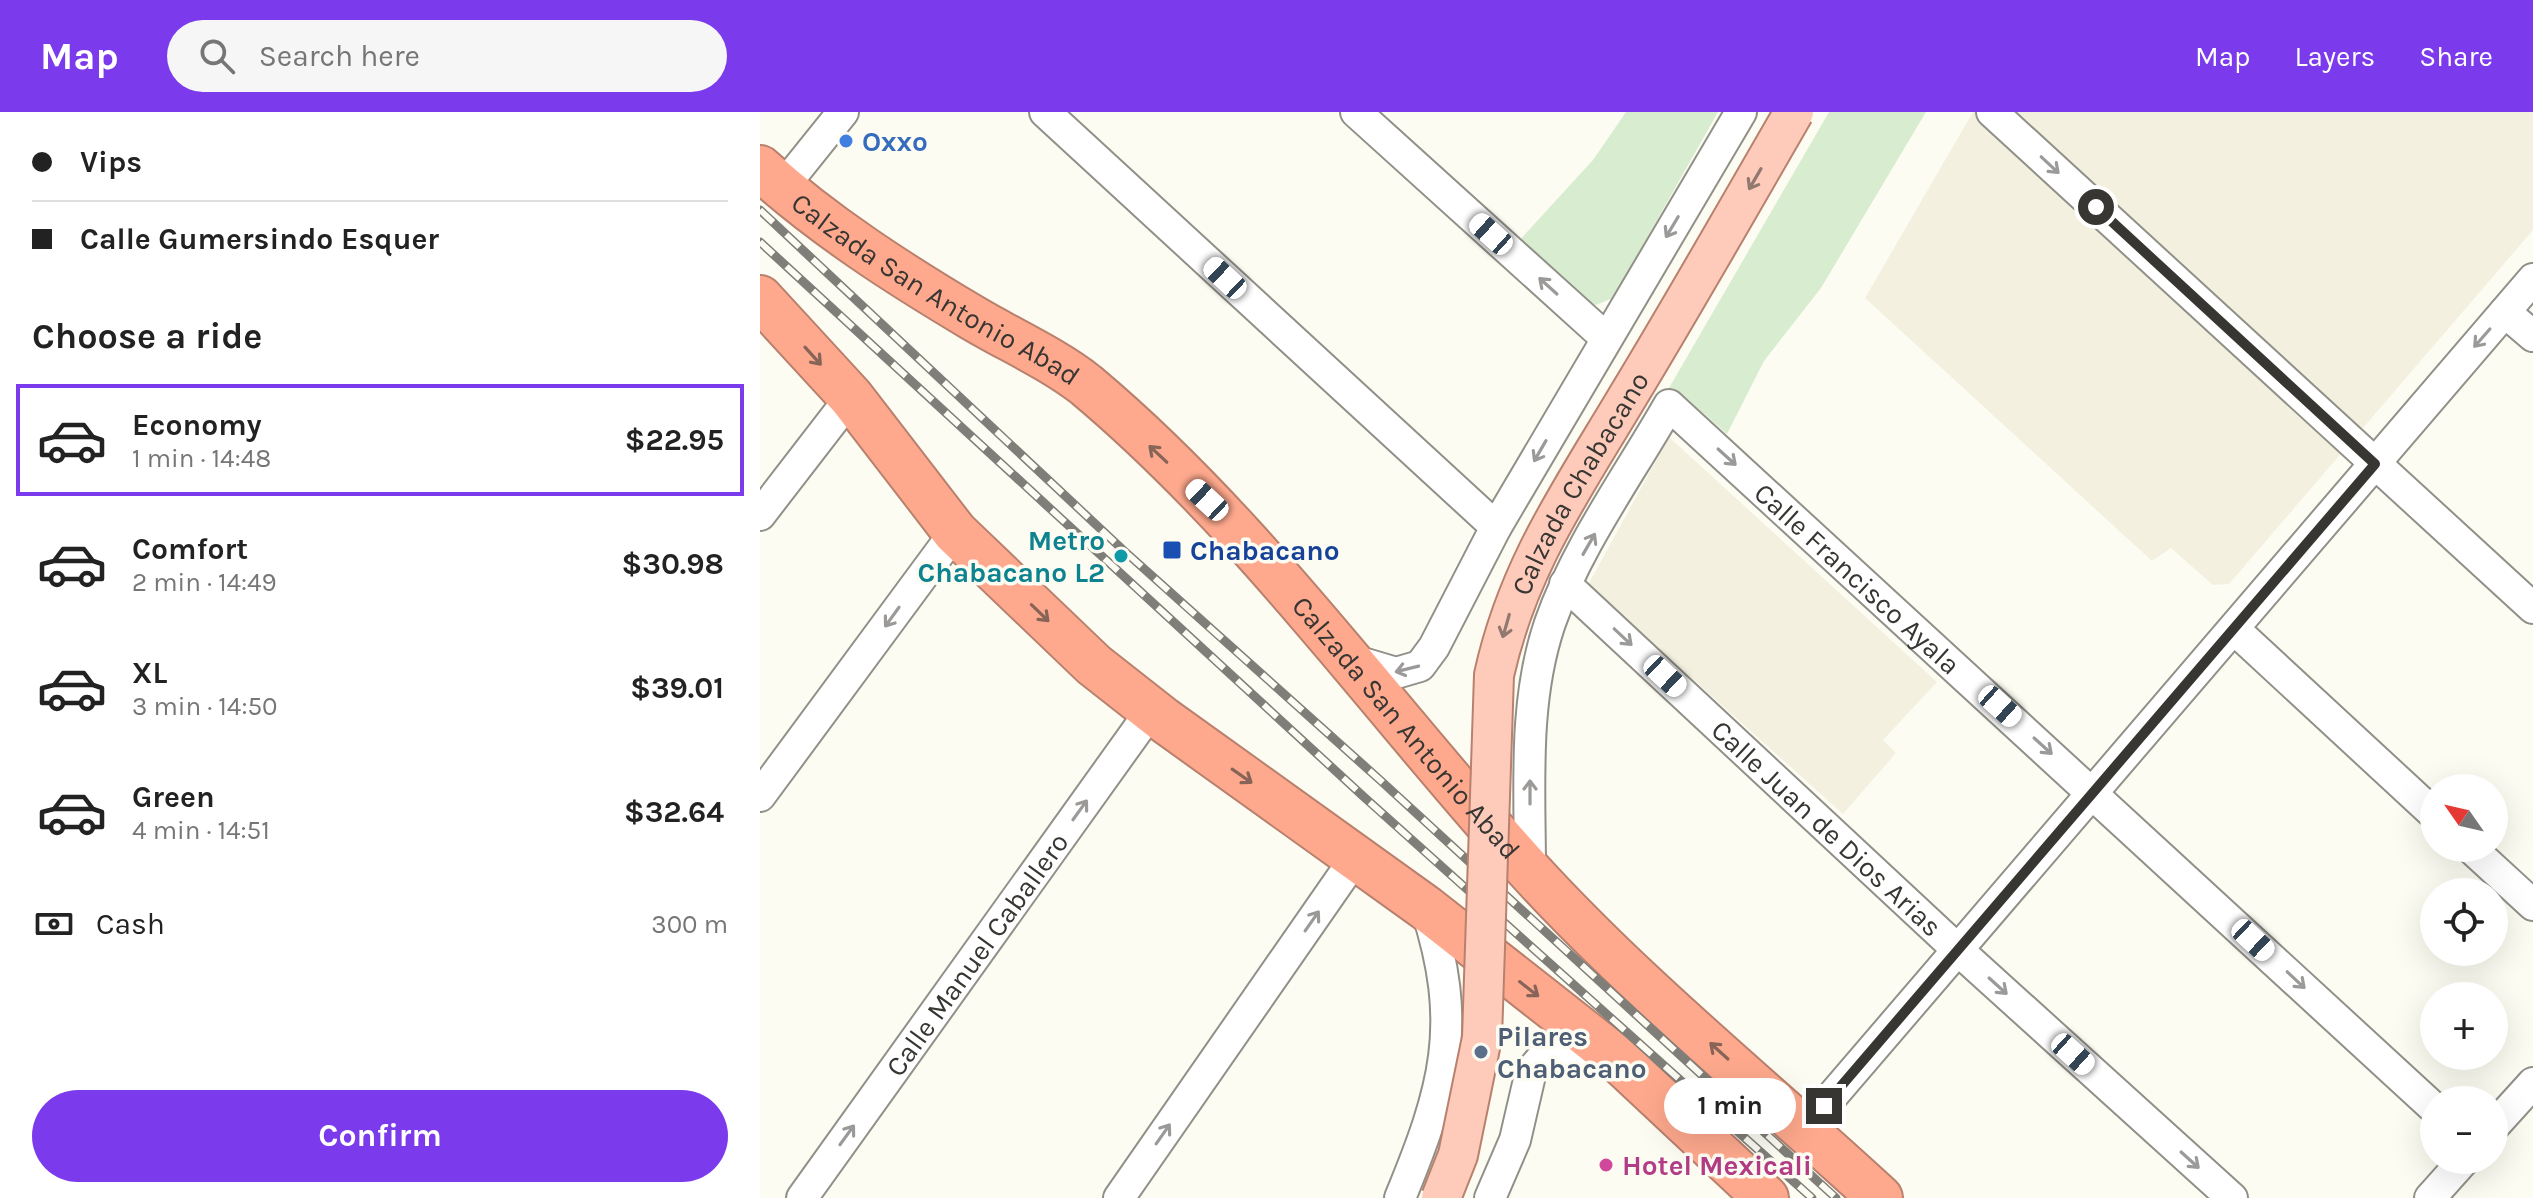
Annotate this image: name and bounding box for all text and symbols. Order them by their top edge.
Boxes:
search box [167,20,727,92]
text: Map [40,34,119,79]
icon: search [195,34,239,78]
text: Search here [259,38,420,74]
text: Map [2195,40,2250,73]
text: Layers [2294,40,2375,73]
text: Share [2419,40,2493,73]
place label: Oxxo [862,125,928,158]
marker: Oxxo [837,132,855,150]
text: Vips [80,144,142,180]
one-way arrow [2040,155,2060,174]
one-way arrow [1747,167,1763,190]
street label: Calzada San Antonio Abad [785,186,1086,392]
route start [2078,189,2114,225]
car [1465,209,1517,259]
one-way arrow [1663,215,1679,238]
text: Calle Gumersindo Esquer [80,221,439,257]
car [1199,253,1251,303]
one-way arrow [1538,276,1558,295]
text: Choose a ride [32,315,262,357]
one-way arrow [2473,328,2491,348]
one-way arrow [803,345,821,365]
street label: Calzada Chabacano [1504,366,1656,600]
icon: car [36,404,108,476]
text: Economy [132,407,262,443]
text: $22.95 [625,422,724,458]
one-way arrow [1532,439,1548,462]
text: 1 min · 14:48 [132,443,271,474]
one-way arrow [1149,445,1169,463]
one-way arrow [1717,448,1737,467]
car [1181,475,1233,525]
street label: Calle Francisco Ayala [1748,476,1967,681]
place label: Metro Chabacano L2 [918,524,1105,589]
icon: car [36,528,108,600]
text: Comfort [132,531,248,567]
one-way arrow [1582,532,1597,556]
place label: Chabacano [1190,534,1340,567]
marker: Chabacano [1161,539,1183,561]
text: $30.98 [622,546,724,582]
marker: Metro Chabacano L2 [1112,547,1130,565]
text: 2 min · 14:49 [132,567,277,598]
street label: Calzada San Antonio Abad [1285,589,1527,866]
one-way arrow [1030,603,1049,622]
one-way arrow [884,606,900,628]
one-way arrow [1498,612,1513,638]
one-way arrow [1613,628,1633,647]
car [1639,651,1691,701]
icon: car [36,652,108,724]
text: XL [132,655,167,691]
one-way arrow [1394,662,1420,677]
text: $39.01 [630,670,724,706]
car [1974,681,2026,731]
text: 3 min · 14:50 [132,691,278,722]
street label: Calle Juan de Dios Arias [1705,713,1949,944]
one-way arrow [2033,736,2053,755]
one-way arrow [1230,768,1252,784]
north arrow [2420,774,2508,862]
map controls [2420,774,2508,1174]
icon: car [36,776,108,848]
text: Green [132,779,215,815]
one-way arrow [1522,779,1538,806]
text: $32.64 [624,794,724,830]
one-way arrow [1072,799,1089,821]
text: 4 min · 14:51 [132,815,270,846]
street label: Calle Manuel Caballero [879,826,1075,1082]
button: locate [2420,878,2508,966]
icon: cash [32,902,76,946]
text: Cash [96,906,165,942]
text: 300 m [651,909,728,940]
one-way arrow [1304,910,1320,932]
car [2227,915,2279,965]
one-way arrow [2285,970,2305,988]
one-way arrow [1987,977,2007,995]
one-way arrow [1518,980,1539,998]
button: + [2420,982,2508,1070]
place label: Pilares Chabacano [1497,1020,1647,1085]
car [2047,1029,2099,1079]
one-way arrow [1709,1042,1729,1060]
marker: Pilares Chabacano [1472,1043,1490,1061]
callout: 1 min [1664,1078,1796,1134]
button: − [2420,1086,2508,1174]
route end [1806,1088,1842,1124]
button: Confirm [32,1090,728,1182]
text: 1 min [1697,1090,1763,1121]
one-way arrow [839,1124,856,1146]
one-way arrow [1155,1124,1171,1146]
place label: Hotel Mexicali [1622,1149,1812,1182]
one-way arrow [2180,1151,2200,1169]
marker: Hotel Mexicali [1597,1156,1615,1174]

